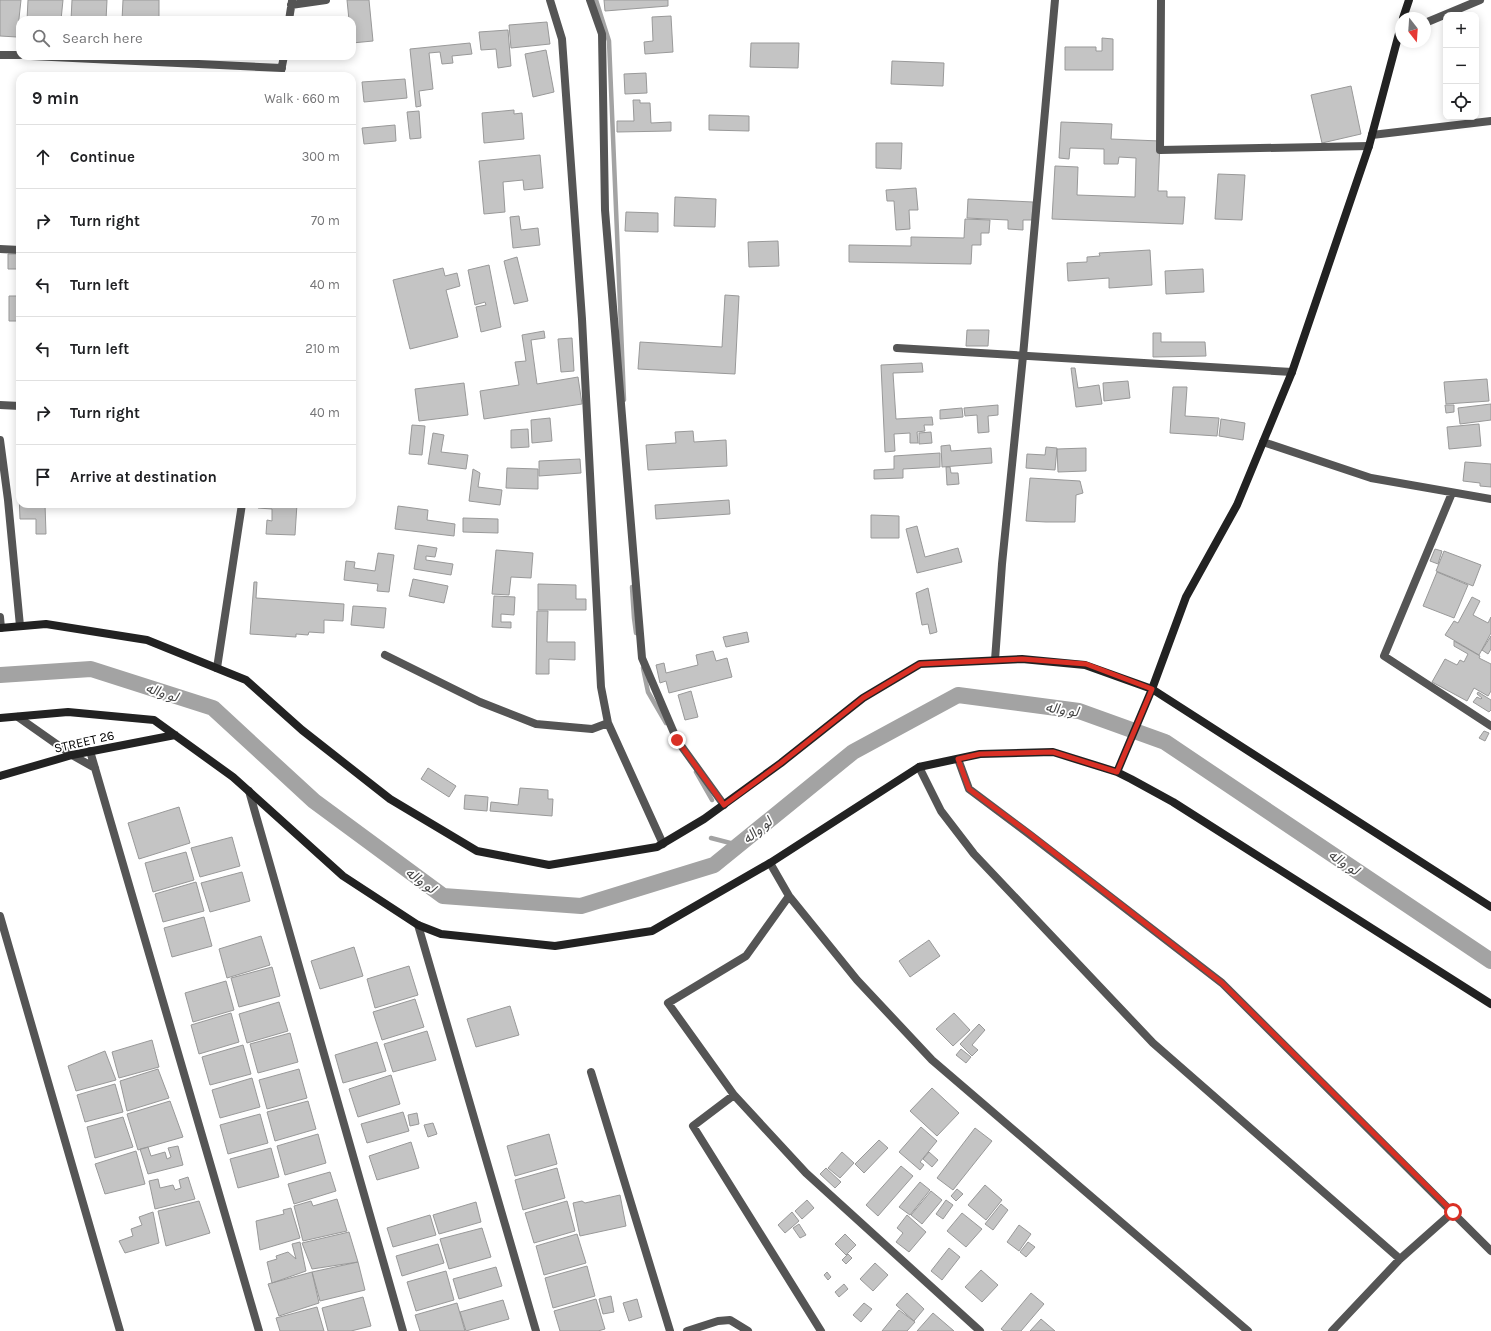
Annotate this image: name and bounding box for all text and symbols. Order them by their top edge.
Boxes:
north arrow [1395,12,1431,48]
map controls [1443,12,1479,120]
button: + [1443,12,1479,48]
search box [16,16,356,60]
icon: search [30,27,52,49]
text: Search here [62,29,143,47]
button: − [1443,48,1479,84]
button: locate [1443,84,1479,120]
text: 9 min [32,88,79,108]
text: Walk · 660 m [264,91,340,106]
icon: ahead [32,146,54,168]
text: Continue [70,148,135,166]
text: 300 m [302,149,340,164]
icon: right [32,210,54,232]
text: Turn right [70,212,140,230]
text: 70 m [311,213,340,228]
icon: left [32,274,54,296]
text: Turn left [70,276,129,294]
text: 40 m [310,277,340,292]
icon: left [32,338,54,360]
text: Turn left [70,340,129,358]
text: 210 m [305,341,340,356]
icon: right [32,402,54,424]
text: Turn right [70,404,140,422]
text: 40 m [310,405,340,420]
icon: arrive [32,466,54,488]
text: Arrive at destination [70,468,217,486]
water label: لو واله [143,679,182,706]
water label: لو واله [1044,698,1081,721]
street label: STREET 26 [52,727,116,756]
route end [668,731,686,749]
water label: لو واله [739,812,777,847]
water label: لو واله [1325,846,1363,880]
water label: لو واله [402,864,440,898]
route start [1444,1203,1462,1221]

